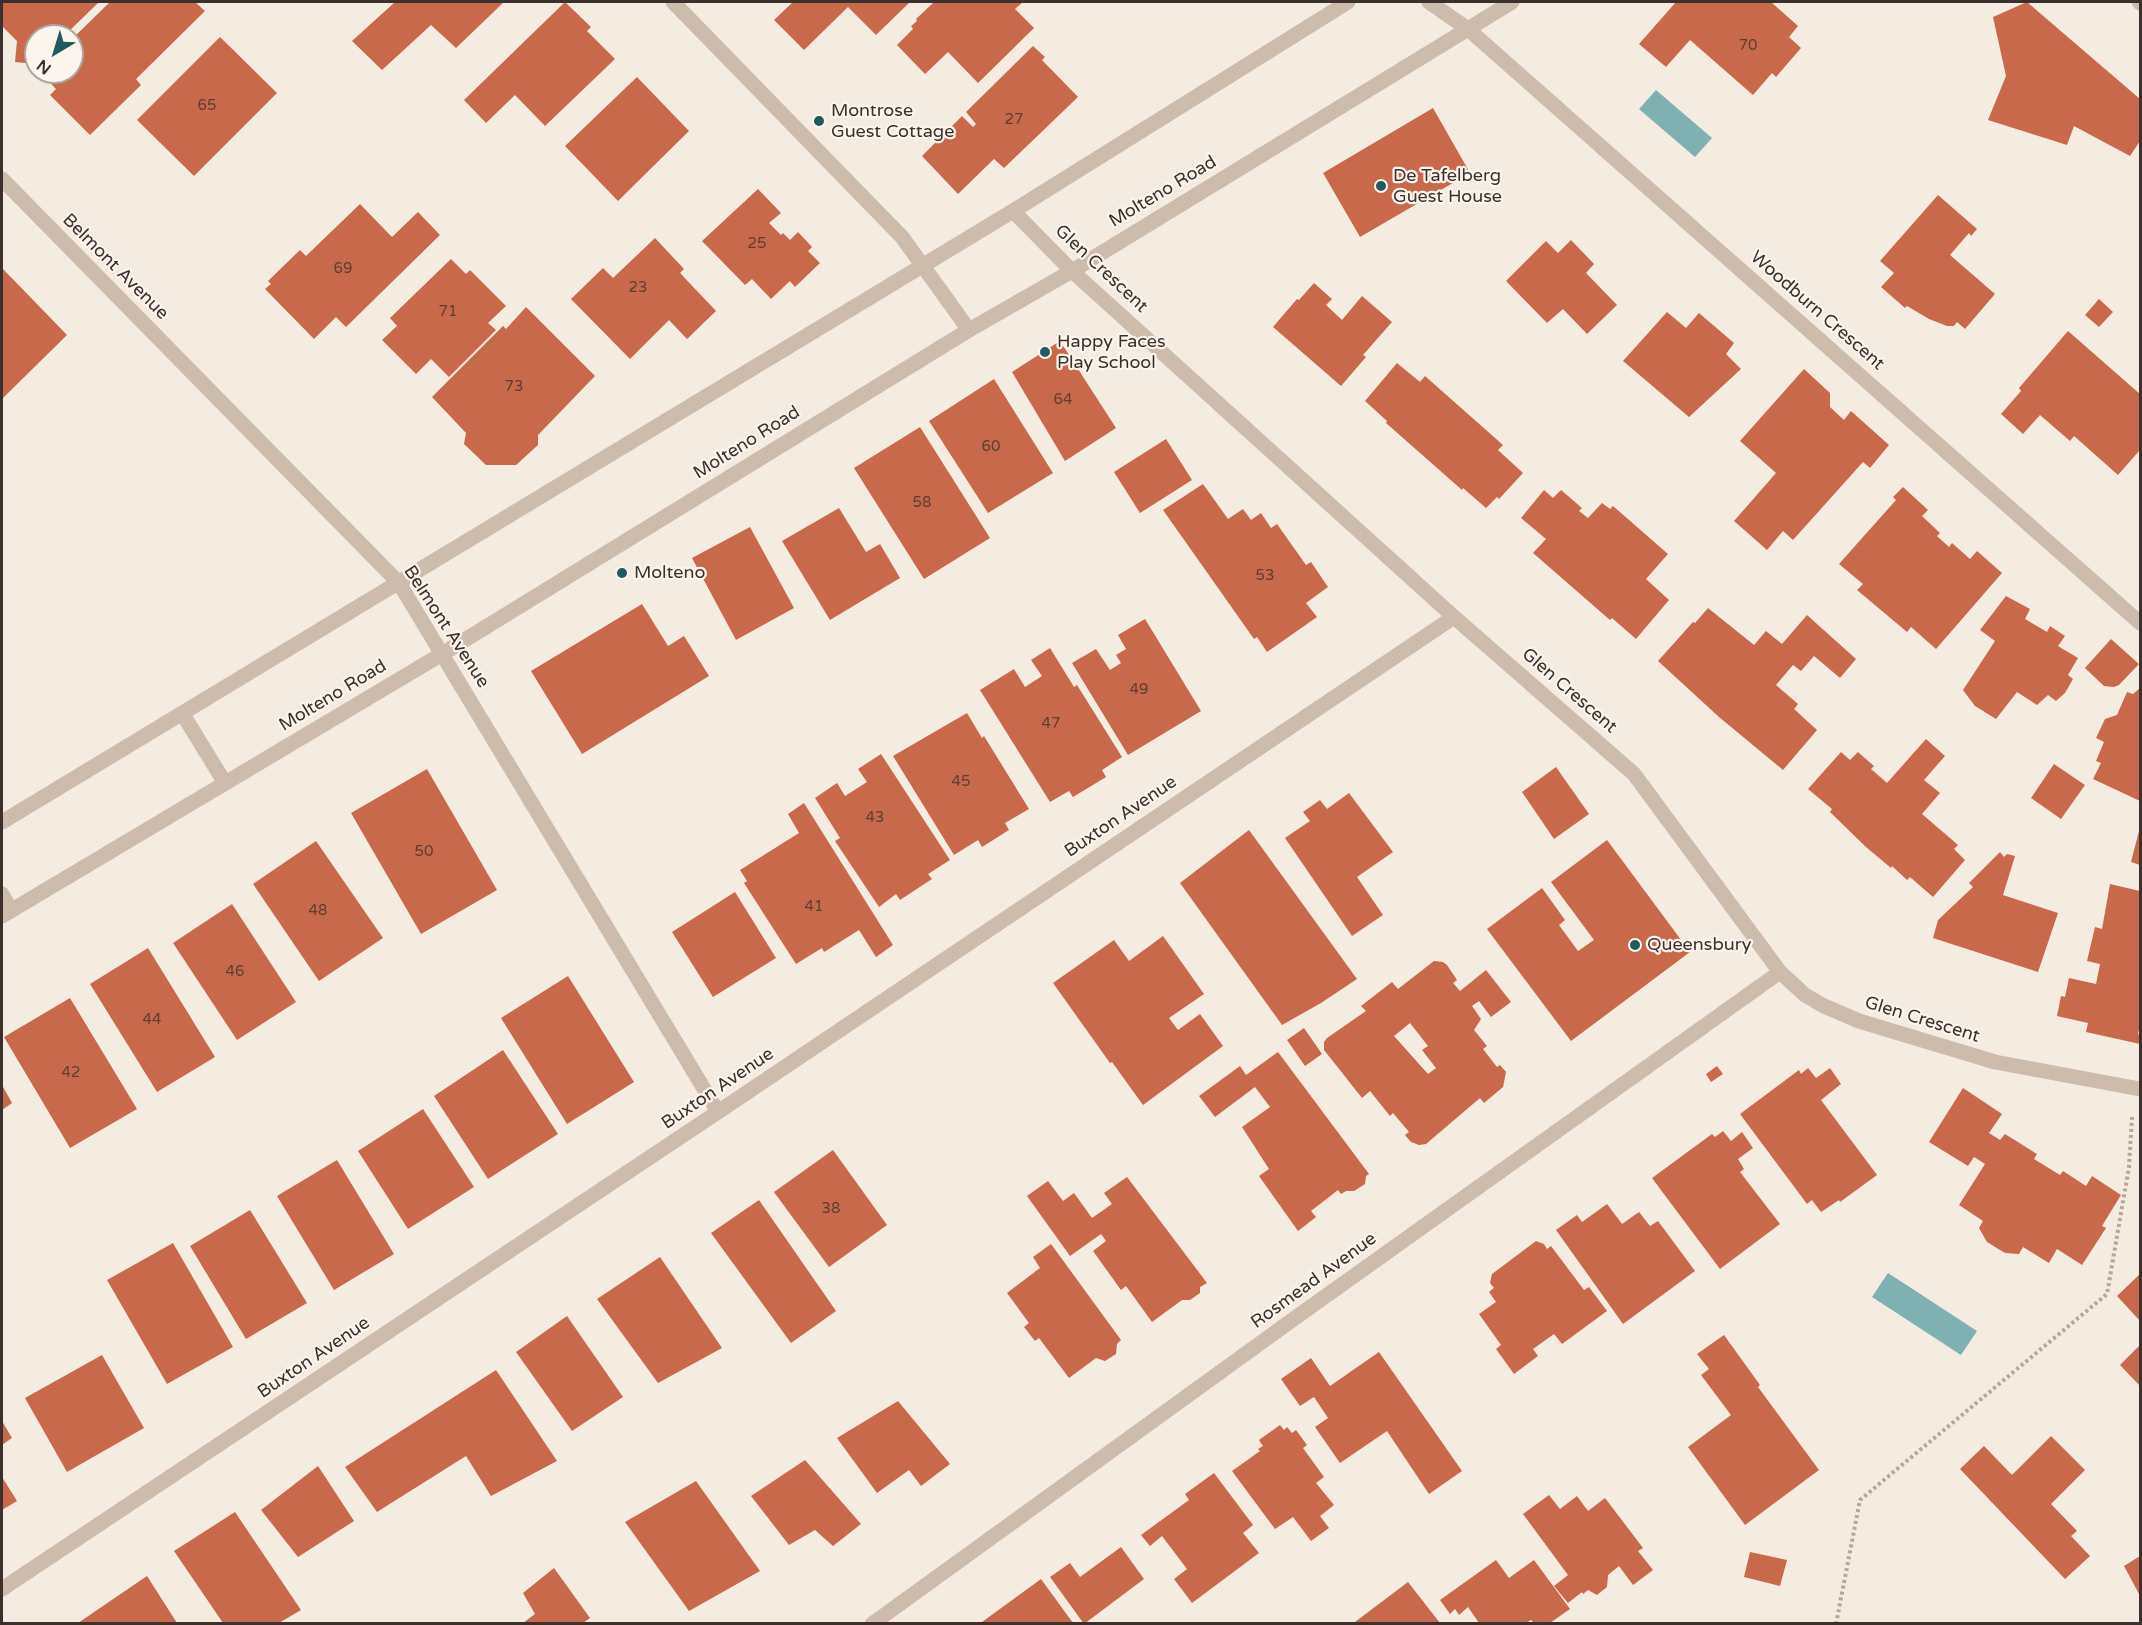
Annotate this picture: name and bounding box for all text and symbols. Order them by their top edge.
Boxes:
north arrow [24,24,84,84]
house number: 70 [1739,37,1757,55]
text: N [33,55,55,78]
house number: 65 [198,97,216,115]
place label: Montrose Guest Cottage [831,100,954,142]
house number: 27 [1005,111,1023,129]
marker: Montrose Guest Cottage [812,114,826,128]
street label: Molteno Road [1105,152,1221,232]
place label: De Tafelberg Guest House [1393,165,1502,207]
marker: De Tafelberg Guest House [1374,179,1388,193]
street label: Belmont Avenue [57,209,173,325]
street label: Glen Crescent [1050,220,1152,318]
house number: 25 [748,235,766,253]
street label: Woodburn Crescent [1746,247,1888,375]
house number: 69 [334,260,352,278]
house number: 23 [629,279,647,297]
house number: 71 [439,303,457,321]
place label: Happy Faces Play School [1057,331,1166,374]
marker: Happy Faces Play School [1038,345,1052,359]
house number: 73 [505,378,523,396]
house number: 64 [1054,391,1072,409]
street label: Molteno Road [690,402,804,484]
house number: 60 [982,438,1000,456]
house number: 58 [913,494,931,512]
street label: Belmont Avenue [398,562,494,692]
place label: Molteno [634,562,705,584]
marker: Molteno [615,566,629,580]
house number: 53 [1256,567,1274,585]
street label: Glen Crescent [1517,644,1621,738]
street label: Molteno Road [275,656,391,736]
house number: 49 [1130,681,1148,699]
house number: 47 [1042,715,1060,733]
street label: Buxton Avenue [1061,772,1181,862]
house number: 45 [952,773,970,791]
house number: 43 [866,809,884,827]
house number: 50 [415,843,433,861]
house number: 41 [805,898,823,916]
house number: 48 [309,902,327,920]
place label: Queensbury [1647,934,1751,956]
marker: Queensbury [1628,938,1642,952]
house number: 46 [226,963,244,981]
street label: Glen Crescent [1862,992,1982,1048]
house number: 44 [143,1011,161,1029]
street label: Buxton Avenue [658,1044,778,1134]
house number: 42 [62,1064,80,1082]
house number: 38 [822,1200,840,1218]
street label: Rosmead Avenue [1247,1228,1381,1334]
street label: Buxton Avenue [254,1313,374,1403]

